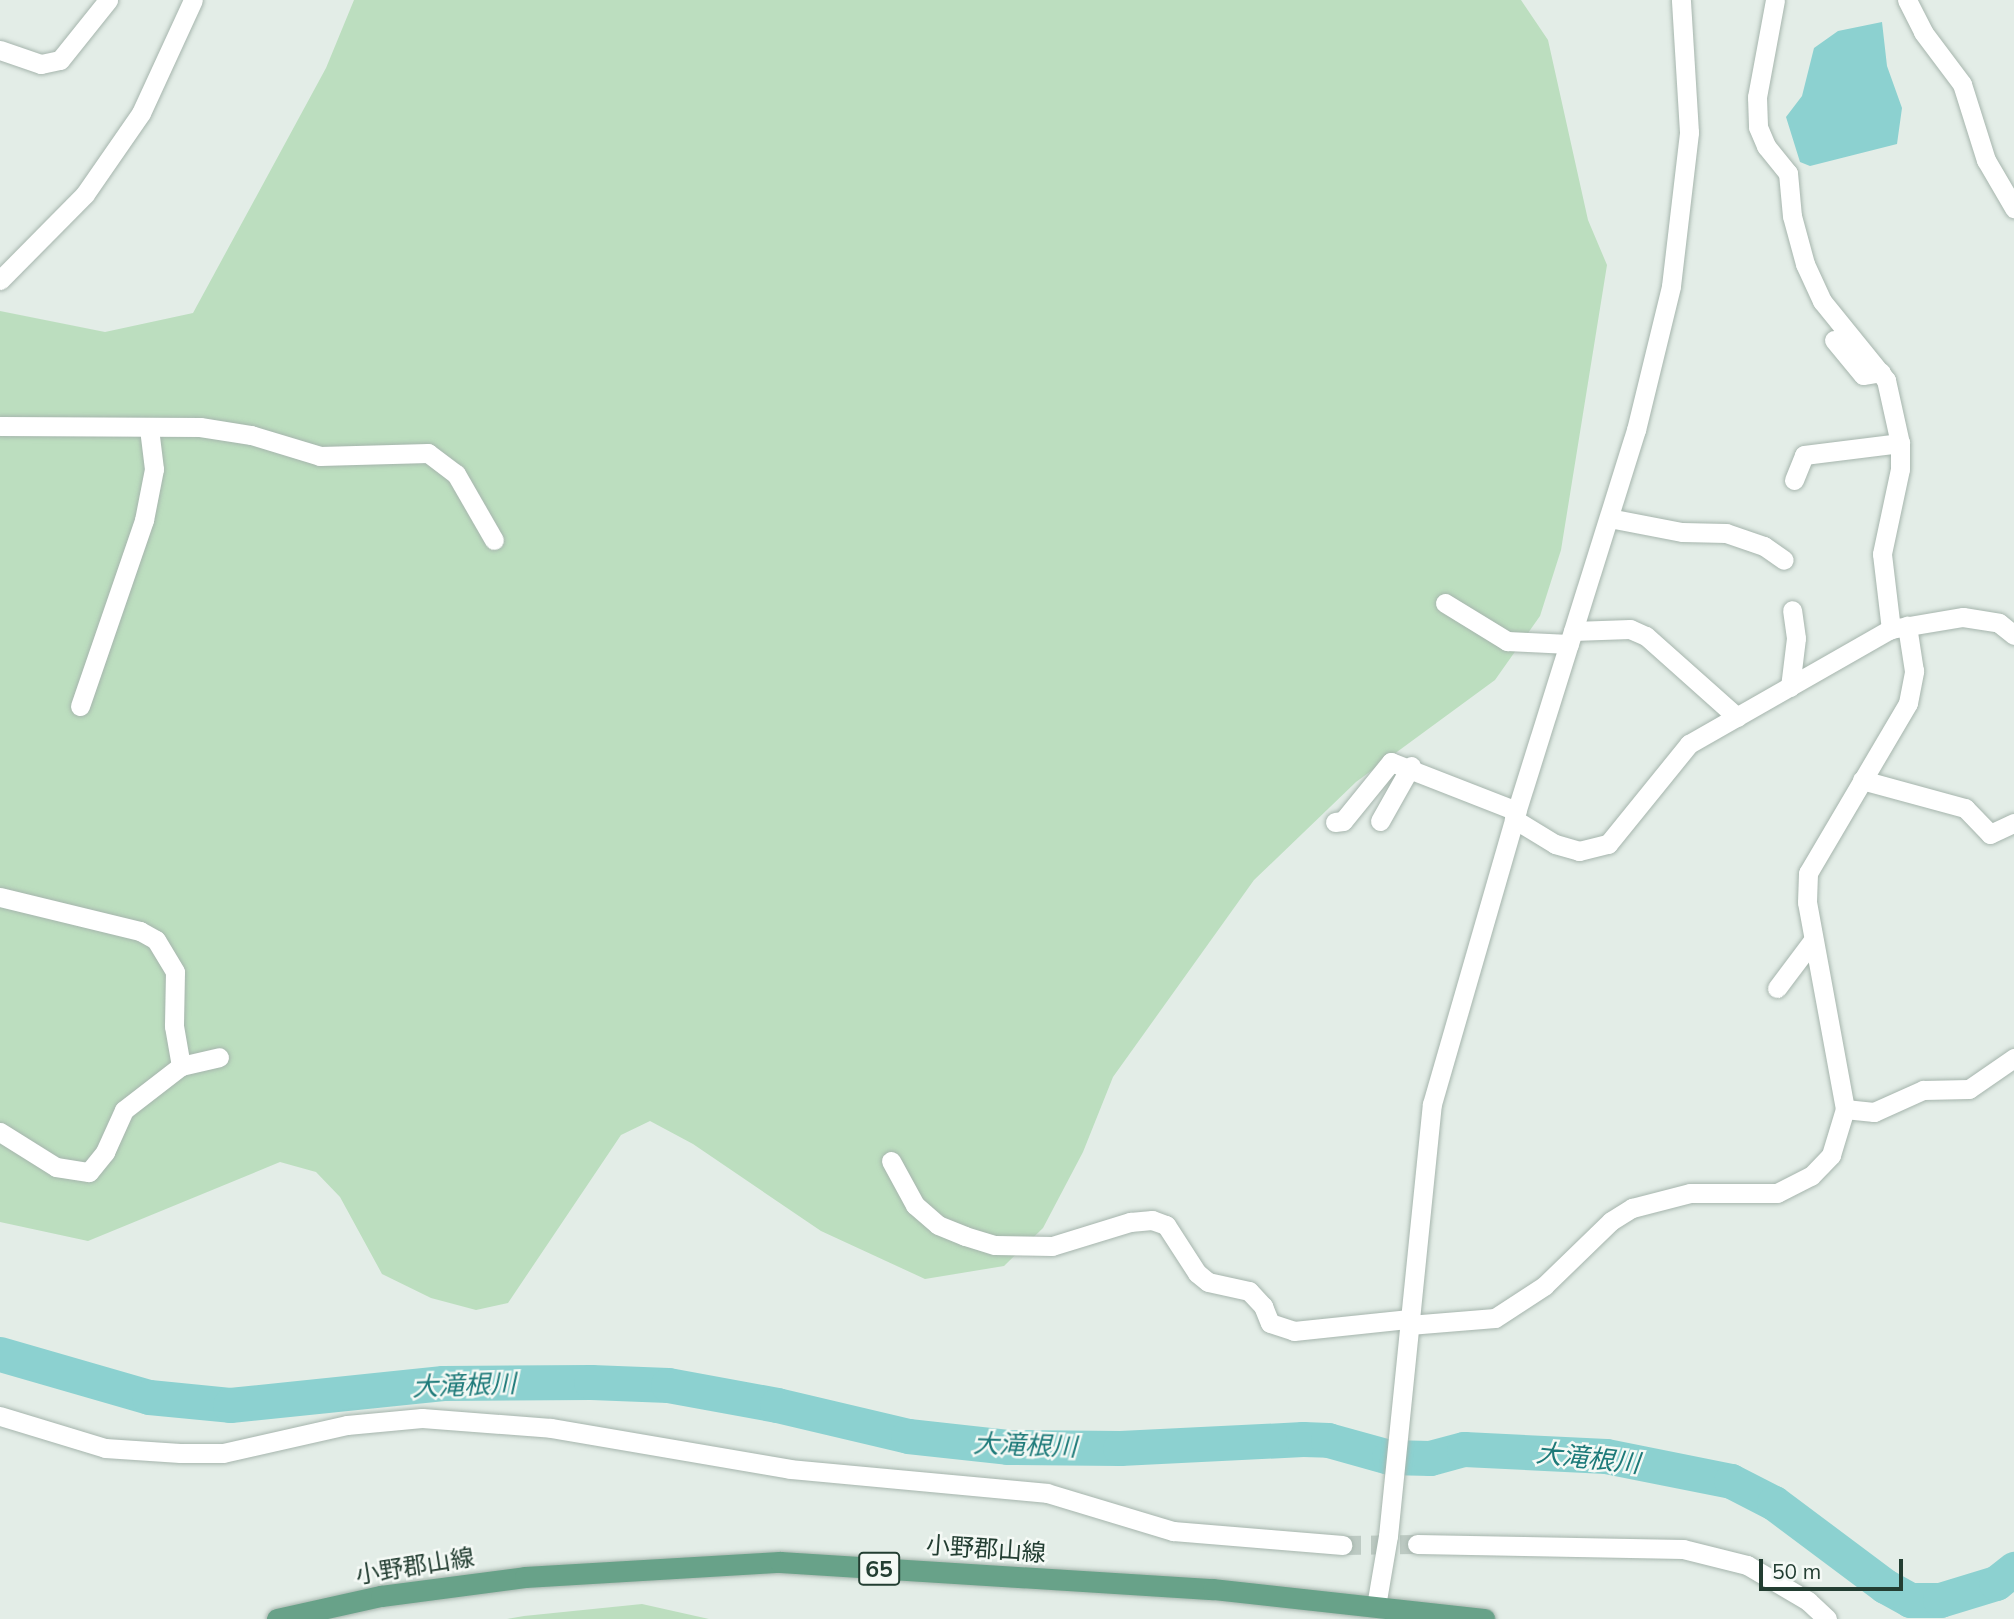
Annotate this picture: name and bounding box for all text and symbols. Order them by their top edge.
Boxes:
water label: 大滝根川 [411,1368,517,1402]
water label: 大滝根川 [972,1428,1078,1462]
water label: 大滝根川 [1535,1437,1641,1479]
street label: 小野郡山線 [925,1530,1047,1568]
street label: 小野郡山線 [353,1542,477,1590]
scale bar [1762,1546,1906,1590]
road number: 65 [858,1550,900,1588]
text: 50 m [1772,1558,1821,1584]

